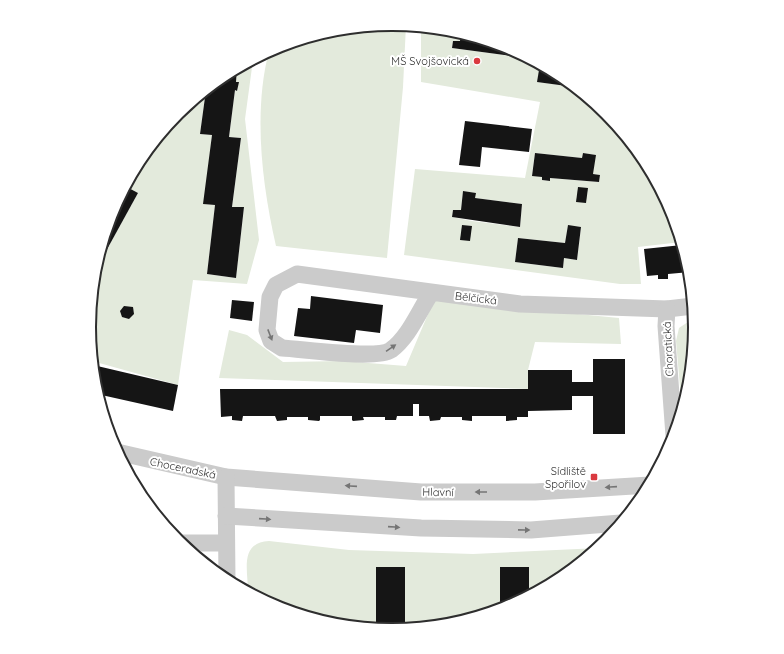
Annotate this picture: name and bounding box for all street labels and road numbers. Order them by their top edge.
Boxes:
street label: Bělčická [454,288,498,308]
street label: Choratická [660,321,676,377]
street label: Choceradská [149,454,217,482]
street label: Hlavní [422,485,455,499]

